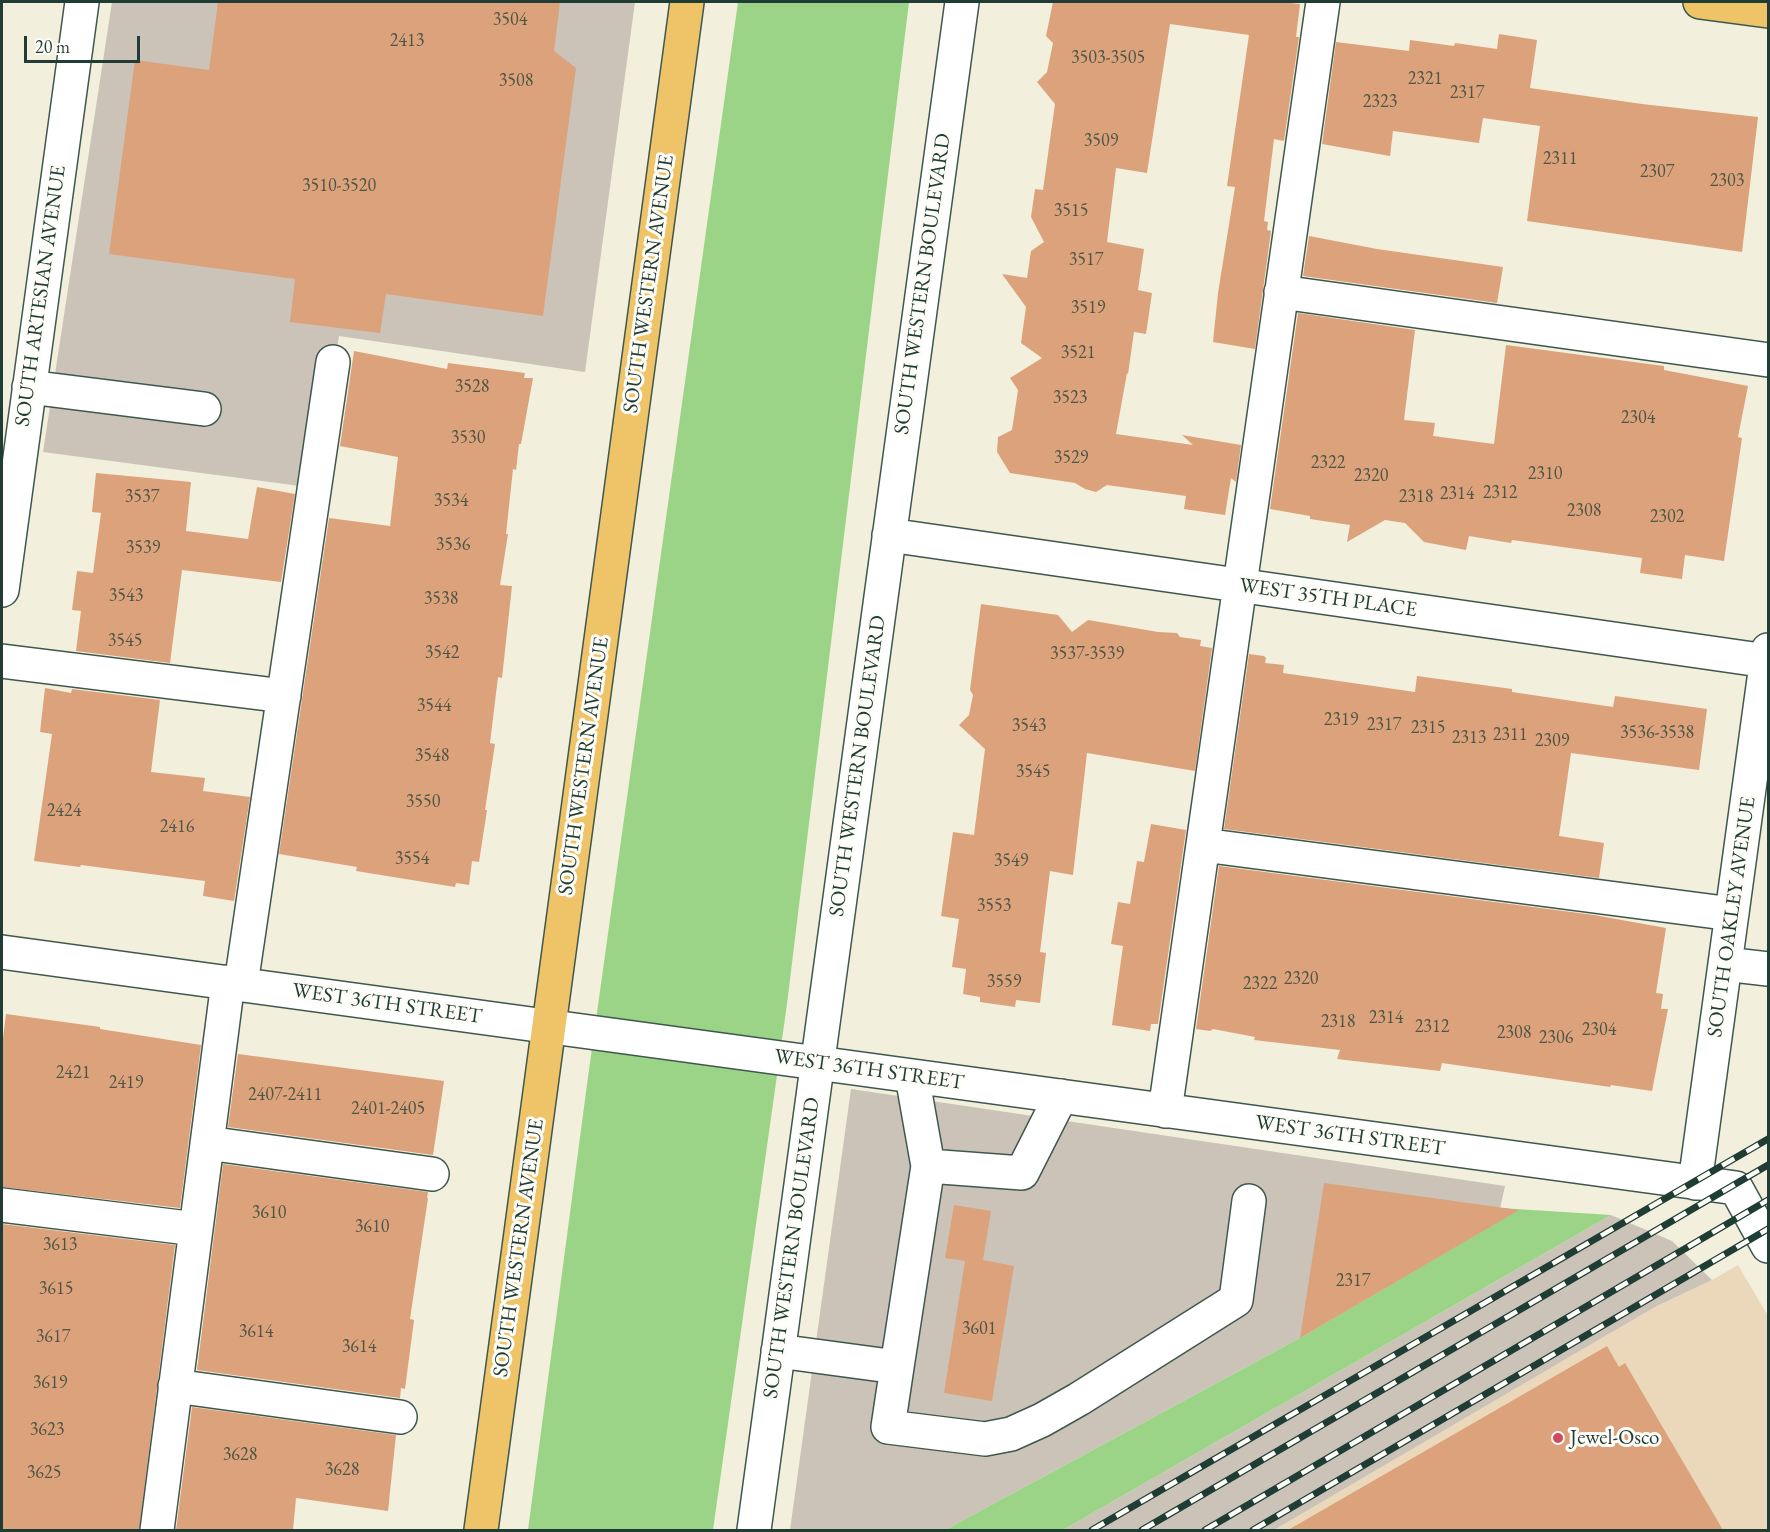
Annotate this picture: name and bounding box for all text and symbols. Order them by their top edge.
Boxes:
house number: 3504 [493,9,527,31]
scale bar [27,24,142,62]
house number: 2413 [390,30,424,52]
text: 20 m [35,35,70,58]
house number: 3503-3505 [1071,47,1145,69]
house number: 2321 [1408,68,1442,90]
house number: 3508 [499,70,533,92]
house number: 2317 [1450,82,1484,104]
house number: 2323 [1363,91,1397,113]
house number: 3509 [1084,130,1118,152]
street label: SOUTH WESTERN BOULEVARD [889,132,957,436]
house number: 2311 [1543,148,1577,170]
street label: SOUTH WESTERN AVENUE [618,153,680,415]
house number: 2307 [1640,161,1674,183]
street label: SOUTH ARTESIAN AVENUE [10,164,72,428]
house number: 2303 [1710,170,1744,192]
house number: 3510-3520 [302,175,376,197]
house number: 3515 [1054,200,1088,222]
house number: 3517 [1069,249,1103,271]
house number: 3519 [1071,297,1105,319]
house number: 3521 [1061,342,1095,364]
house number: 3528 [455,376,489,398]
house number: 3523 [1053,387,1087,409]
house number: 2304 [1621,407,1655,429]
house number: 3530 [451,427,485,449]
house number: 3529 [1054,447,1088,469]
house number: 2322 [1311,452,1345,474]
house number: 2310 [1528,463,1562,485]
house number: 2320 [1354,465,1388,487]
house number: 2312 [1483,482,1517,504]
house number: 2314 [1440,483,1474,505]
house number: 3537 [125,486,159,508]
house number: 2318 [1399,486,1433,508]
house number: 3534 [434,490,468,512]
house number: 2308 [1567,500,1601,522]
house number: 2302 [1650,506,1684,528]
house number: 3536 [436,534,470,556]
house number: 3539 [126,537,160,559]
street label: WEST 35TH PLACE [1238,573,1418,623]
house number: 3543 [109,585,143,607]
house number: 3538 [424,588,458,610]
street label: SOUTH WESTERN BOULEVARD [824,614,892,918]
house number: 3545 [108,630,142,652]
street label: SOUTH WESTERN AVENUE [553,635,615,897]
house number: 3542 [425,642,459,664]
house number: 3537-3539 [1050,643,1124,665]
house number: 3544 [417,695,451,717]
house number: 2319 [1324,709,1358,731]
house number: 2317 [1367,714,1401,736]
house number: 3543 [1012,715,1046,737]
house number: 2315 [1411,717,1445,739]
house number: 3536-3538 [1620,722,1694,744]
house number: 2311 [1493,724,1527,746]
house number: 2313 [1452,727,1486,749]
house number: 2309 [1535,730,1569,752]
house number: 3548 [415,745,449,767]
house number: 3545 [1016,761,1050,783]
house number: 3550 [406,791,440,813]
street label: SOUTH OAKLEY AVENUE [1703,795,1761,1039]
house number: 2424 [47,800,81,822]
house number: 2416 [160,816,194,838]
house number: 3554 [395,848,429,870]
house number: 3549 [994,850,1028,872]
house number: 3553 [977,895,1011,917]
house number: 2320 [1284,968,1318,990]
house number: 3559 [987,971,1021,993]
house number: 2322 [1243,973,1277,995]
street label: WEST 36TH STREET [291,978,483,1030]
house number: 2314 [1369,1007,1403,1029]
house number: 2318 [1321,1011,1355,1033]
house number: 2312 [1415,1016,1449,1038]
house number: 2304 [1582,1019,1616,1041]
house number: 2308 [1497,1022,1531,1044]
house number: 2306 [1539,1027,1573,1049]
street label: WEST 36TH STREET [773,1044,965,1096]
house number: 2421 [56,1062,90,1084]
house number: 2419 [109,1072,143,1094]
house number: 2407-2411 [248,1084,322,1106]
street label: SOUTH WESTERN BOULEVARD [758,1096,826,1400]
house number: 2401-2405 [351,1098,425,1120]
street label: WEST 36TH STREET [1254,1110,1446,1162]
street label: SOUTH WESTERN AVENUE [488,1117,550,1379]
house number: 3610 [252,1202,286,1224]
house number: 3610 [355,1216,389,1238]
house number: 3613 [43,1234,77,1256]
house number: 2317 [1336,1270,1370,1292]
house number: 3615 [39,1278,73,1300]
house number: 3601 [962,1318,996,1340]
house number: 3614 [239,1321,273,1343]
house number: 3617 [36,1326,70,1348]
house number: 3614 [342,1336,376,1358]
house number: 3619 [33,1372,67,1394]
house number: 3623 [30,1419,64,1441]
place label: Jewel-Osco [1570,1425,1660,1451]
marker: Jewel-Osco [1551,1431,1565,1445]
house number: 3628 [223,1444,257,1466]
house number: 3628 [325,1459,359,1481]
house number: 3625 [27,1462,61,1484]

